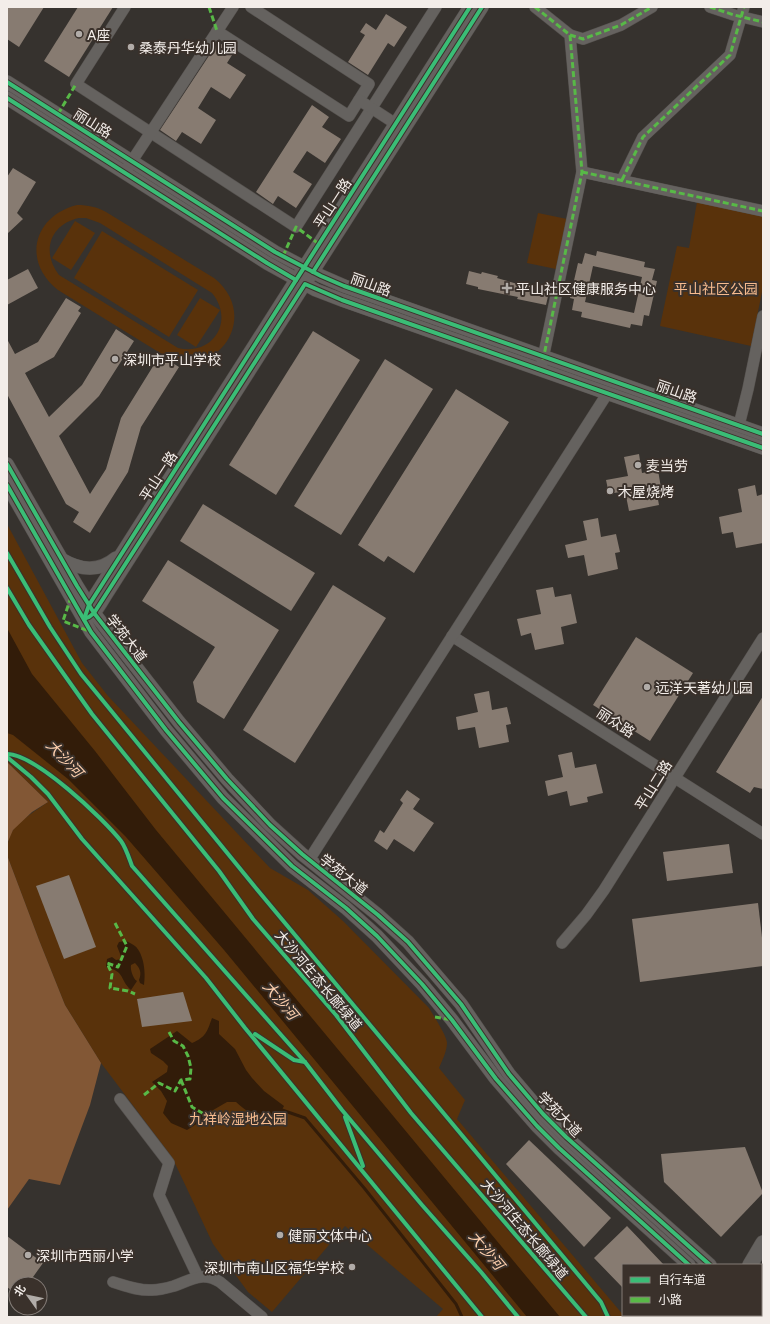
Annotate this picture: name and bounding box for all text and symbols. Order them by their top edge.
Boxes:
place label: A座 [87,26,110,43]
marker: A座 [74,29,84,39]
place label: 桑泰丹华幼儿园 [139,39,237,56]
marker: 桑泰丹华幼儿园 [126,42,136,52]
street label: 丽山路 [71,105,115,141]
street label: 平山一路 [310,175,354,231]
street label: 丽山路 [348,269,394,299]
place label: 平山社区健康服务中心 [516,280,656,297]
park label: 平山社区公园 [674,280,758,297]
marker: 平山社区健康服务中心 [501,282,513,294]
place label: 深圳市平山学校 [123,351,221,368]
marker: 深圳市平山学校 [110,354,120,364]
street label: 丽山路 [654,376,700,406]
street label: 平山一路 [136,448,180,504]
place label: 麦当劳 [646,457,688,474]
marker: 麦当劳 [633,460,643,470]
place label: 木屋烧烤 [618,483,674,500]
marker: 木屋烧烤 [605,486,615,496]
street label: 学苑大道 [103,611,151,665]
place label: 远洋天著幼儿园 [655,679,753,696]
marker: 远洋天著幼儿园 [642,682,652,692]
street label: 丽众路 [594,703,638,741]
water label: 大沙河 [43,735,89,783]
street label: 平山二路 [631,757,675,813]
street label: 学苑大道 [317,850,371,898]
street label: 大沙河生态长廊绿道 [272,926,366,1034]
water label: 大沙河 [260,977,302,1023]
street label: 学苑大道 [534,1088,586,1140]
park label: 九祥岭湿地公园 [189,1110,287,1127]
street label: 大沙河生态长廊绿道 [478,1175,572,1283]
place label: 健丽文体中心 [288,1227,372,1244]
water label: 大沙河 [466,1227,508,1273]
marker: 健丽文体中心 [275,1230,285,1240]
place label: 深圳市西丽小学 [36,1247,134,1264]
marker: 深圳市西丽小学 [23,1250,33,1260]
place label: 深圳市南山区福华学校 [204,1259,344,1276]
marker: 深圳市南山区福华学校 [347,1262,357,1272]
legend [622,1264,762,1316]
text: 自行车道 [658,1272,706,1287]
north arrow [8,1276,48,1316]
text: 北 [11,1282,28,1298]
text: 小路 [658,1292,682,1307]

